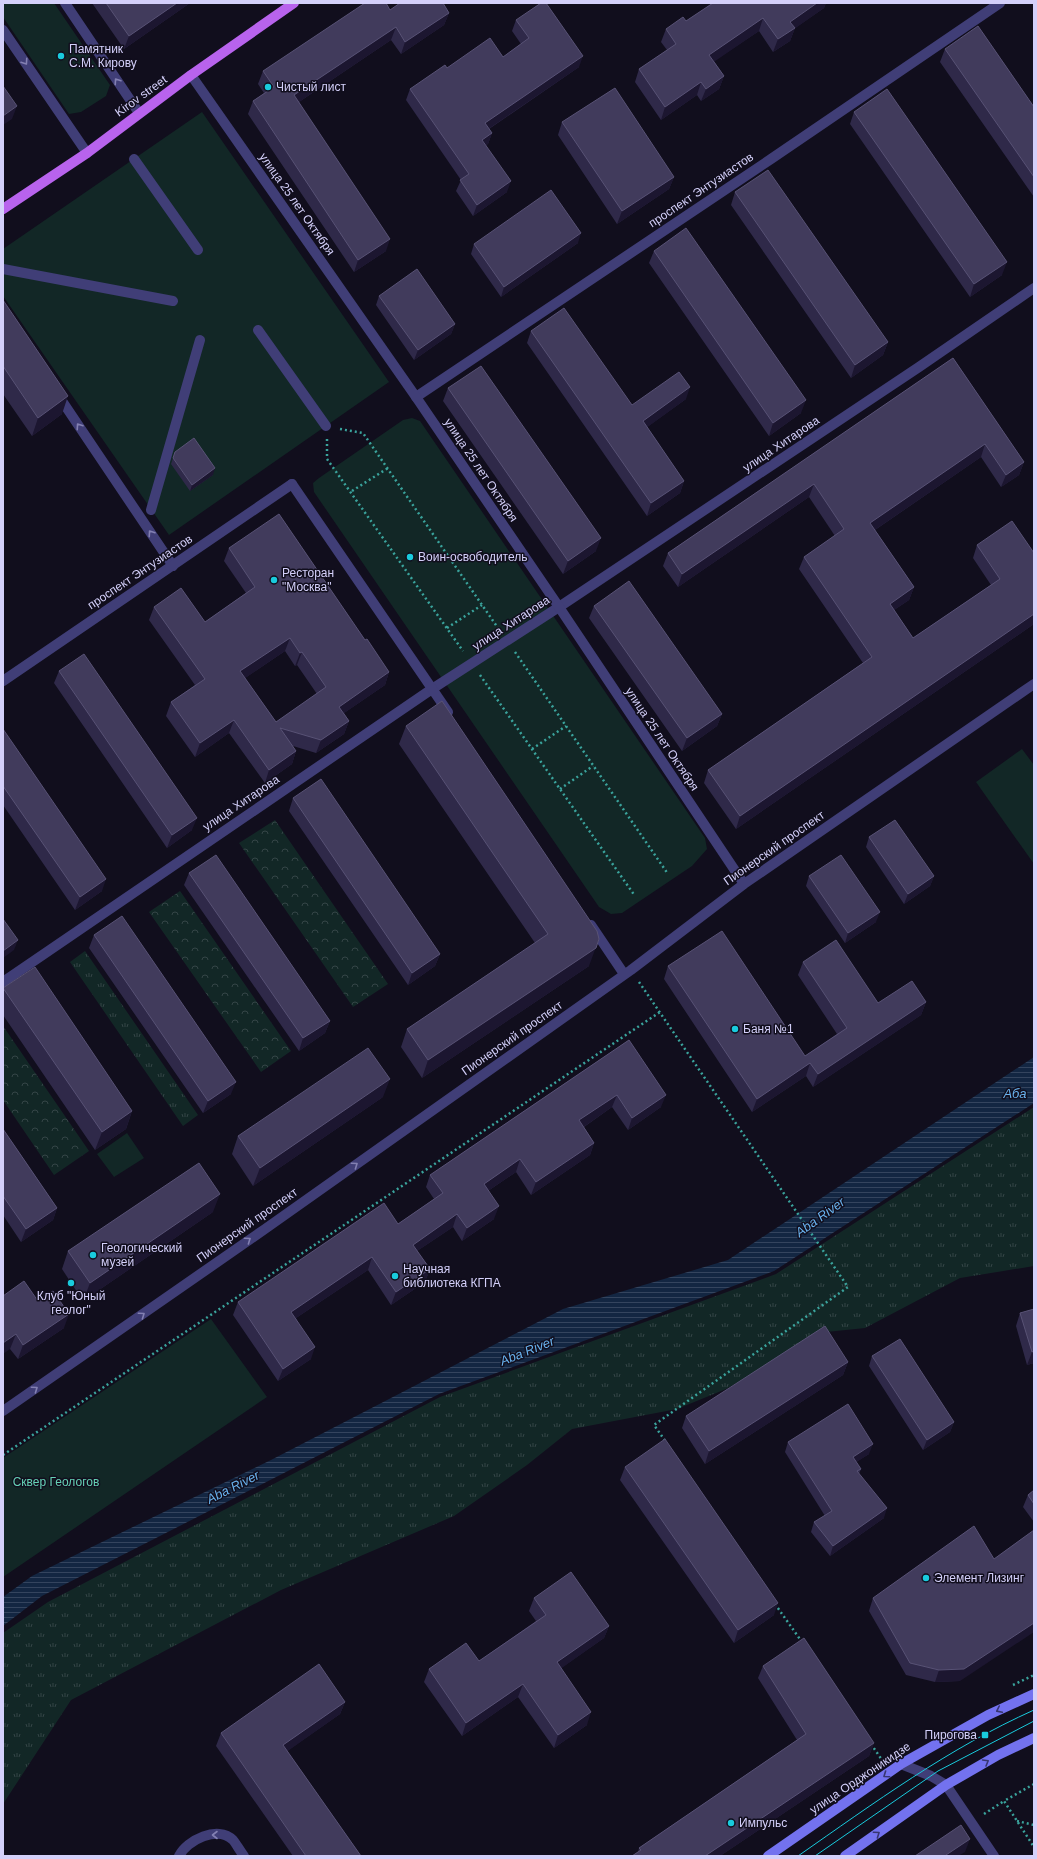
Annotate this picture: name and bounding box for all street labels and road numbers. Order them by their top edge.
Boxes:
street label: Kirov street [112,72,170,119]
street label: улица 25 лет Октября [256,150,338,258]
street label: проспект Энтузиастов [646,150,756,230]
street label: улица Хитарова [740,413,822,475]
street label: улица 25 лет Октября [441,416,521,524]
street label: проспект Энтузиастов [85,532,195,612]
street label: улица Хитарова [470,593,553,653]
street label: улица 25 лет Октября [622,685,702,793]
street label: улица Хитарова [200,772,282,834]
street label: Пионерский проспект [721,808,828,888]
street label: Пионерский проспект [459,998,566,1078]
street label: Пионерский проспект [194,1185,301,1265]
street label: улица Орджоникидзе [807,1739,913,1817]

